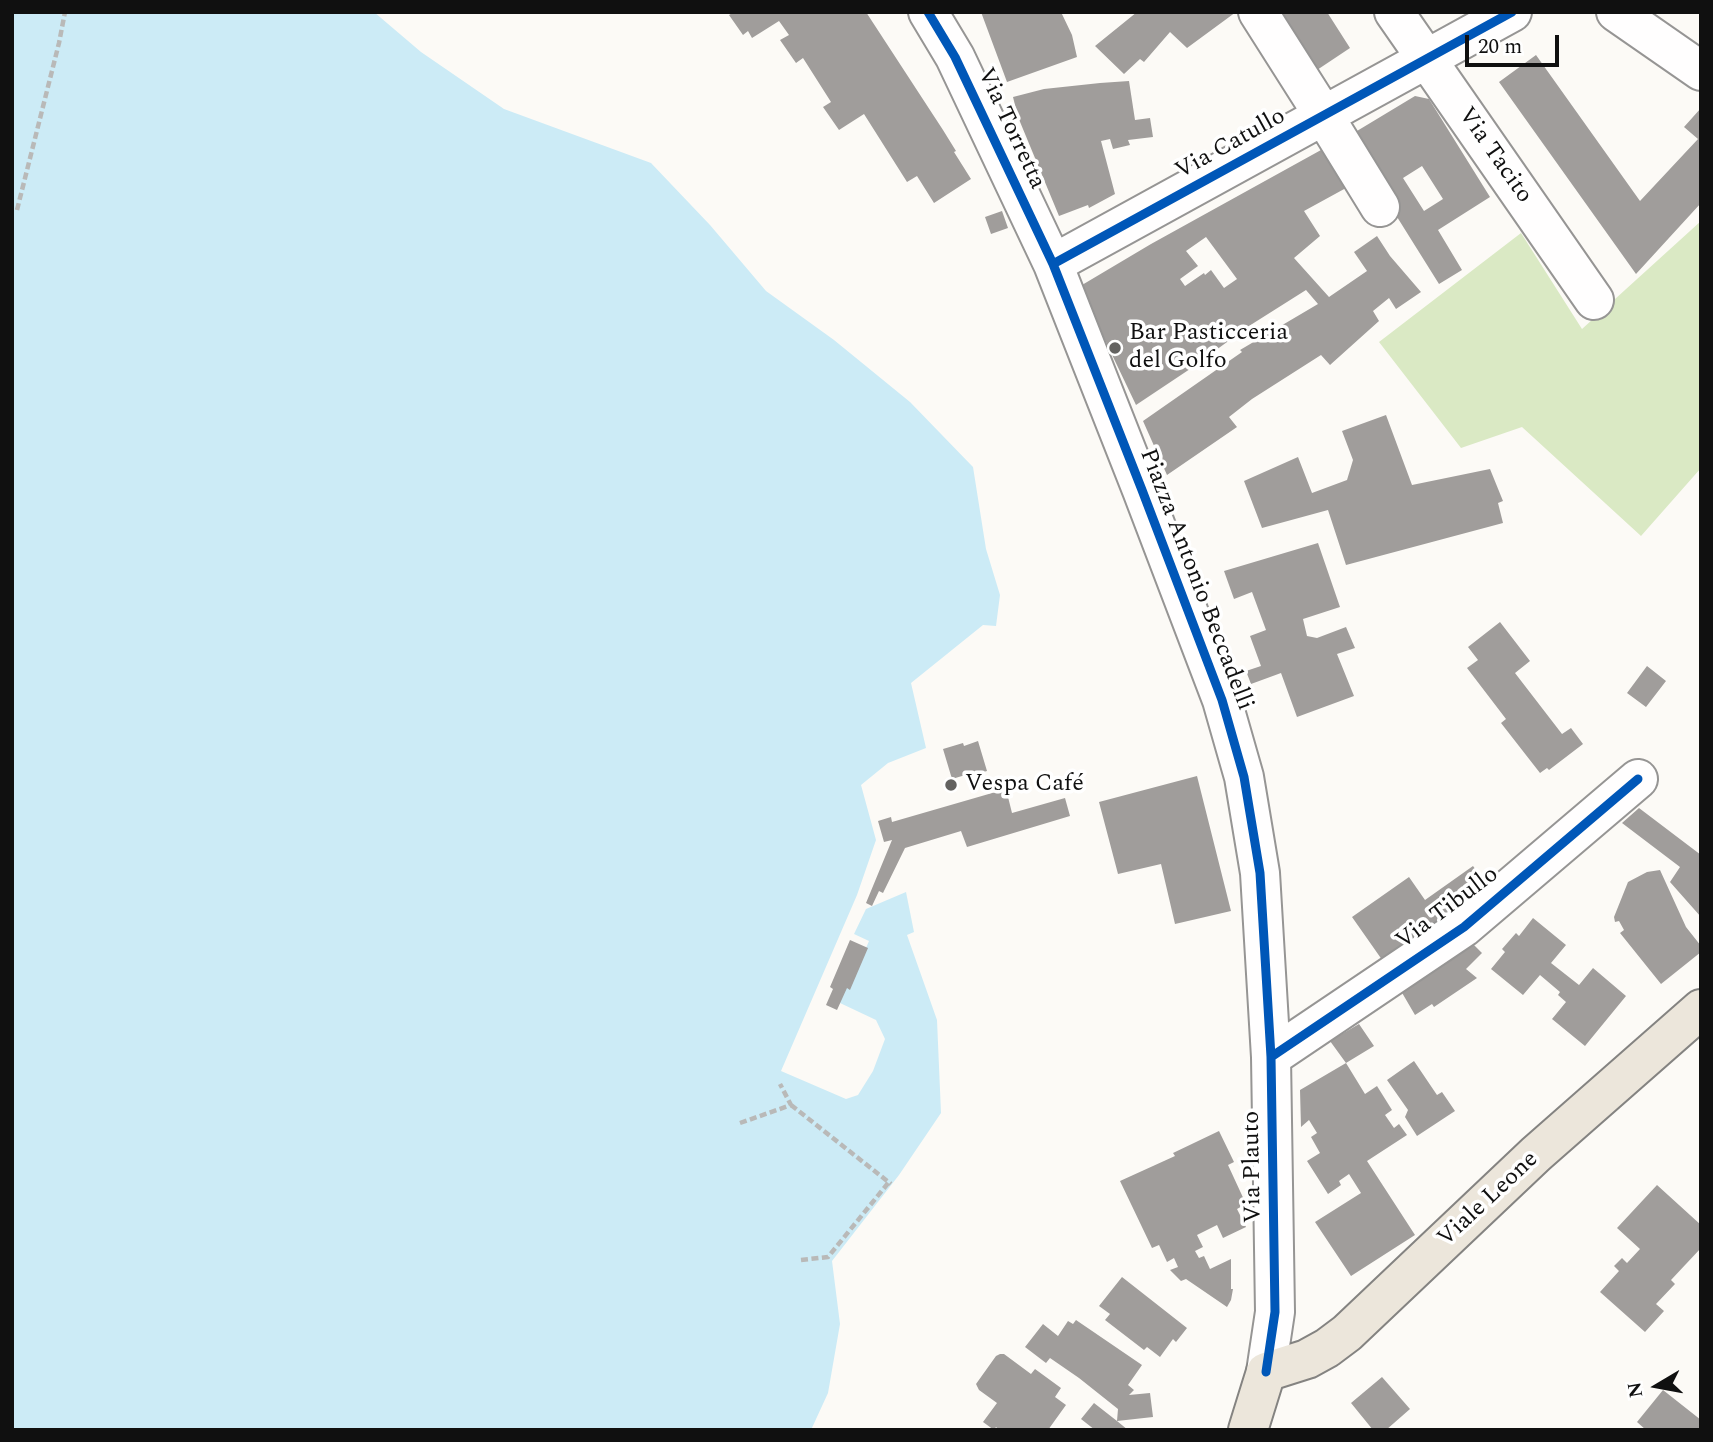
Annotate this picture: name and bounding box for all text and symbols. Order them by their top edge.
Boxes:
scale bar [1468,21,1562,65]
text: 20 m [1478,31,1522,63]
street label: Via Torretta [969,64,1051,194]
street label: Via Catullo [1171,103,1291,187]
street label: Via Tacito [1451,103,1537,209]
place label: Bar Pasticceria del Golfo [1129,320,1288,376]
marker: Bar Pasticceria del Golfo [1107,340,1123,356]
street label: Piazza Antonio Beccadelli [1132,445,1258,715]
place label: Vespa Café [965,771,1084,799]
marker: Vespa Café [943,777,959,793]
street label: Via Tibullo [1391,861,1505,957]
street label: Via Plauto [1239,1111,1269,1223]
street label: Viale Leone [1433,1146,1545,1254]
north arrow [1622,1351,1692,1421]
text: N [1620,1380,1651,1400]

